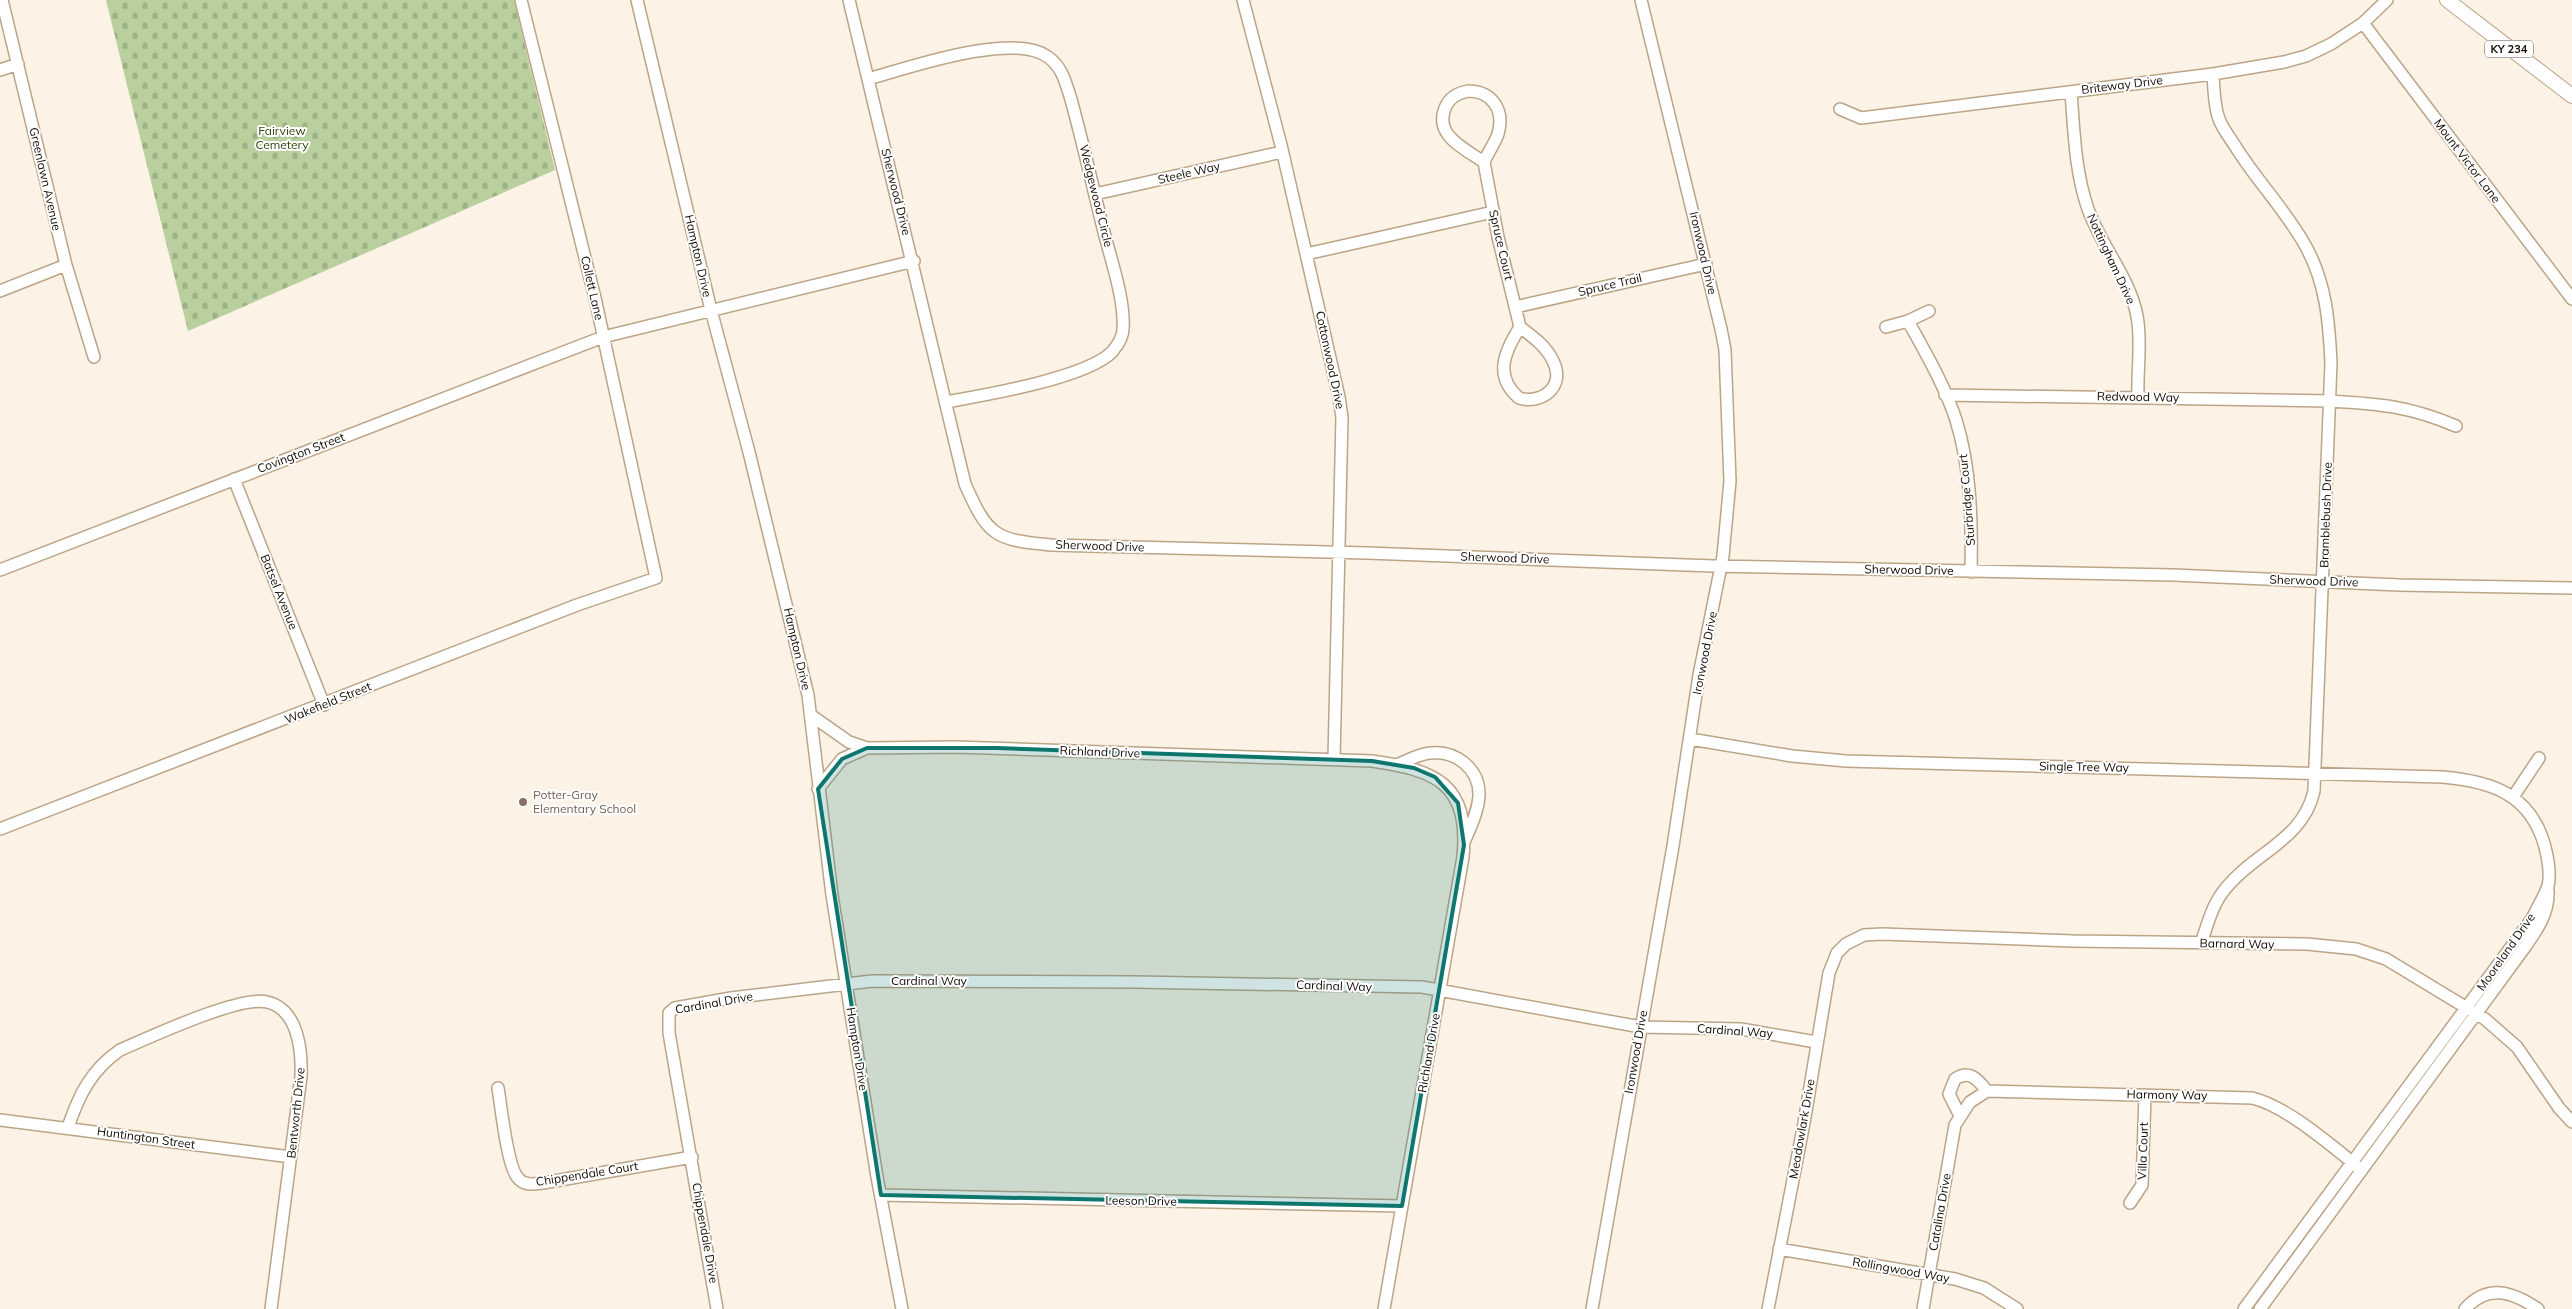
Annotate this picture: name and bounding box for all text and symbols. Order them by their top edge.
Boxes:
road number: KY 234 [2485,41,2533,58]
street label: Briteway Drive [2080,72,2164,97]
street label: Mount Victor Lane [2431,116,2504,206]
park label: Fairview Cemetery [255,123,309,152]
street label: Greenlawn Avenue [26,126,65,232]
street label: Wedgewood Circle [1076,143,1116,249]
street label: Sherwood Drive [878,147,915,237]
street label: Steele Way [1156,158,1222,187]
street label: Spruce Court [1486,208,1517,282]
street label: Ironwood Drive [1687,210,1720,296]
street label: Nottingham Drive [2084,211,2139,306]
street label: Hampton Drive [682,213,715,299]
street label: Collett Lane [578,254,607,322]
street label: Spruce Trail [1577,270,1643,299]
street label: Cottonwood Drive [1313,309,1348,410]
street label: Redwood Way [2097,388,2180,405]
street label: Covington Street [255,429,347,476]
street label: Sturbridge Court [1955,454,1978,546]
street label: Bramblebush Drive [2316,462,2335,568]
street label: Sherwood Drive [1055,536,1145,555]
street label: Sherwood Drive [1460,548,1550,567]
street label: Batsel Avenue [258,552,301,632]
street label: Sherwood Drive [1864,561,1954,578]
street label: Sherwood Drive [2269,571,2359,590]
street label: Hampton Drive [781,606,814,692]
street label: Ironwood Drive [1689,610,1720,696]
street label: Wakefield Street [282,678,373,727]
street label: Richland Drive [1060,743,1141,760]
street label: Single Tree Way [2039,758,2130,775]
place label: Potter-Gray Elementary School [533,787,636,816]
marker: Potter-Gray Elementary School [517,796,529,808]
street label: Mooreland Drive [2473,910,2538,993]
street label: Barnard Way [2200,935,2275,952]
street label: Cardinal Way [891,973,968,988]
street label: Cardinal Way [1296,977,1373,994]
street label: Cardinal Drive [674,988,754,1017]
street label: Hampton Drive [843,1006,871,1092]
street label: Ironwood Drive [1621,1009,1650,1095]
street label: Richland Drive [1414,1012,1443,1094]
street label: Cardinal Way [1697,1020,1774,1041]
street label: Bentworth Drive [283,1067,308,1159]
street label: Meadowlark Drive [1785,1078,1818,1180]
street label: Harmony Way [2126,1086,2208,1103]
street label: Villa Court [2134,1122,2151,1180]
street label: Huntington Street [96,1123,196,1152]
street label: Chippendale Court [535,1158,639,1189]
street label: Catalina Drive [1925,1172,1954,1252]
street label: Chippendale Drive [689,1181,722,1284]
street label: Leeson Drive [1105,1192,1177,1209]
street label: Rollingwood Way [1851,1254,1951,1286]

